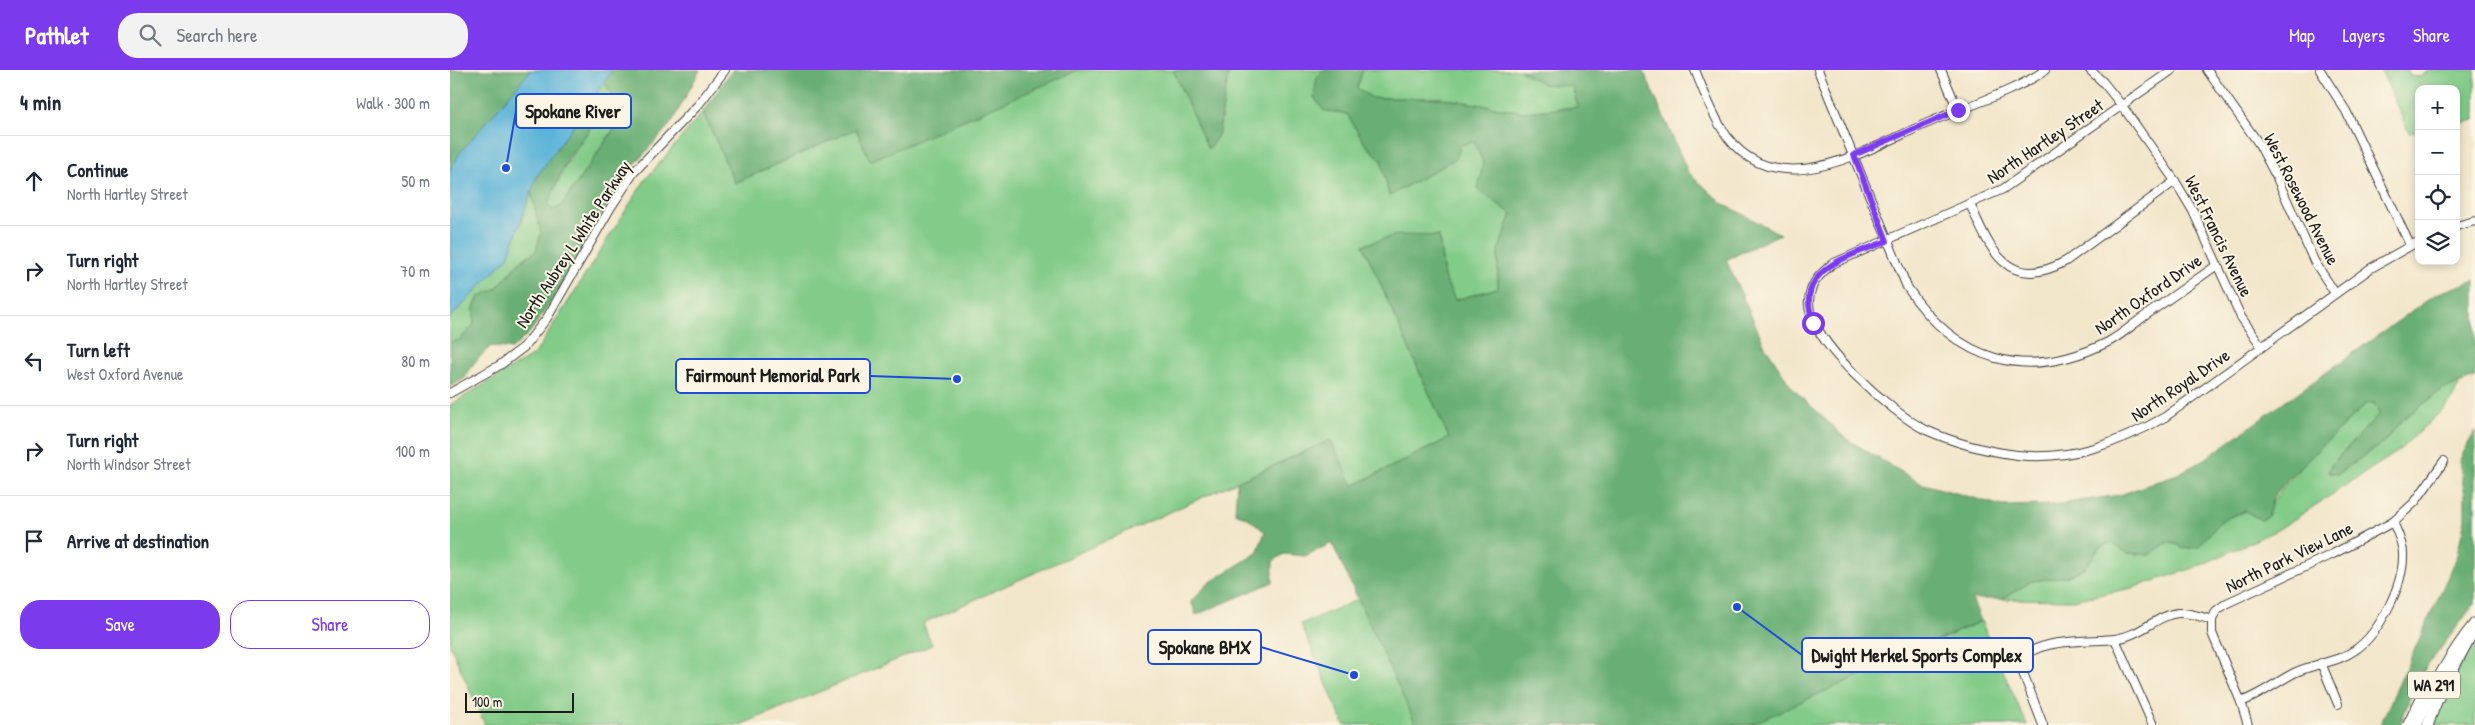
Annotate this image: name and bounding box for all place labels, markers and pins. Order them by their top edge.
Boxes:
callout: Spokane River [516,94,631,128]
callout: Fairmount Memorial Park [676,359,870,393]
callout: Spokane BMX [1148,630,1261,664]
callout: Dwight Merkel Sports Complex [1802,638,2033,672]

